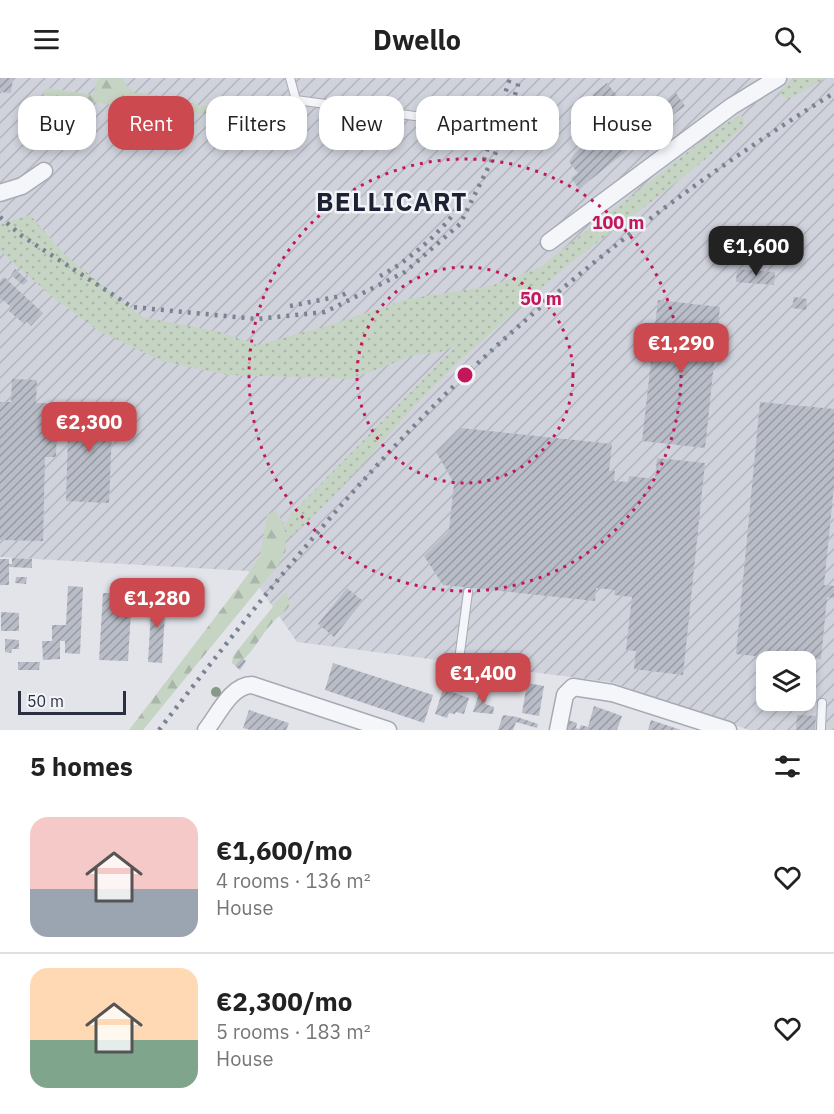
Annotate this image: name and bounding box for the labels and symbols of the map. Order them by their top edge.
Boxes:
district label: BELLICART [316,184,468,218]
text: 100 m [592,211,644,234]
pin: €1,600 [707,226,805,277]
text: 50 m [520,287,562,310]
pin: €1,290 [632,323,730,374]
centre of rings [455,365,475,385]
pin: €2,300 [40,402,138,453]
pin: €1,280 [108,578,206,629]
pin: €1,400 [434,653,532,704]
scale bar [18,688,126,716]

